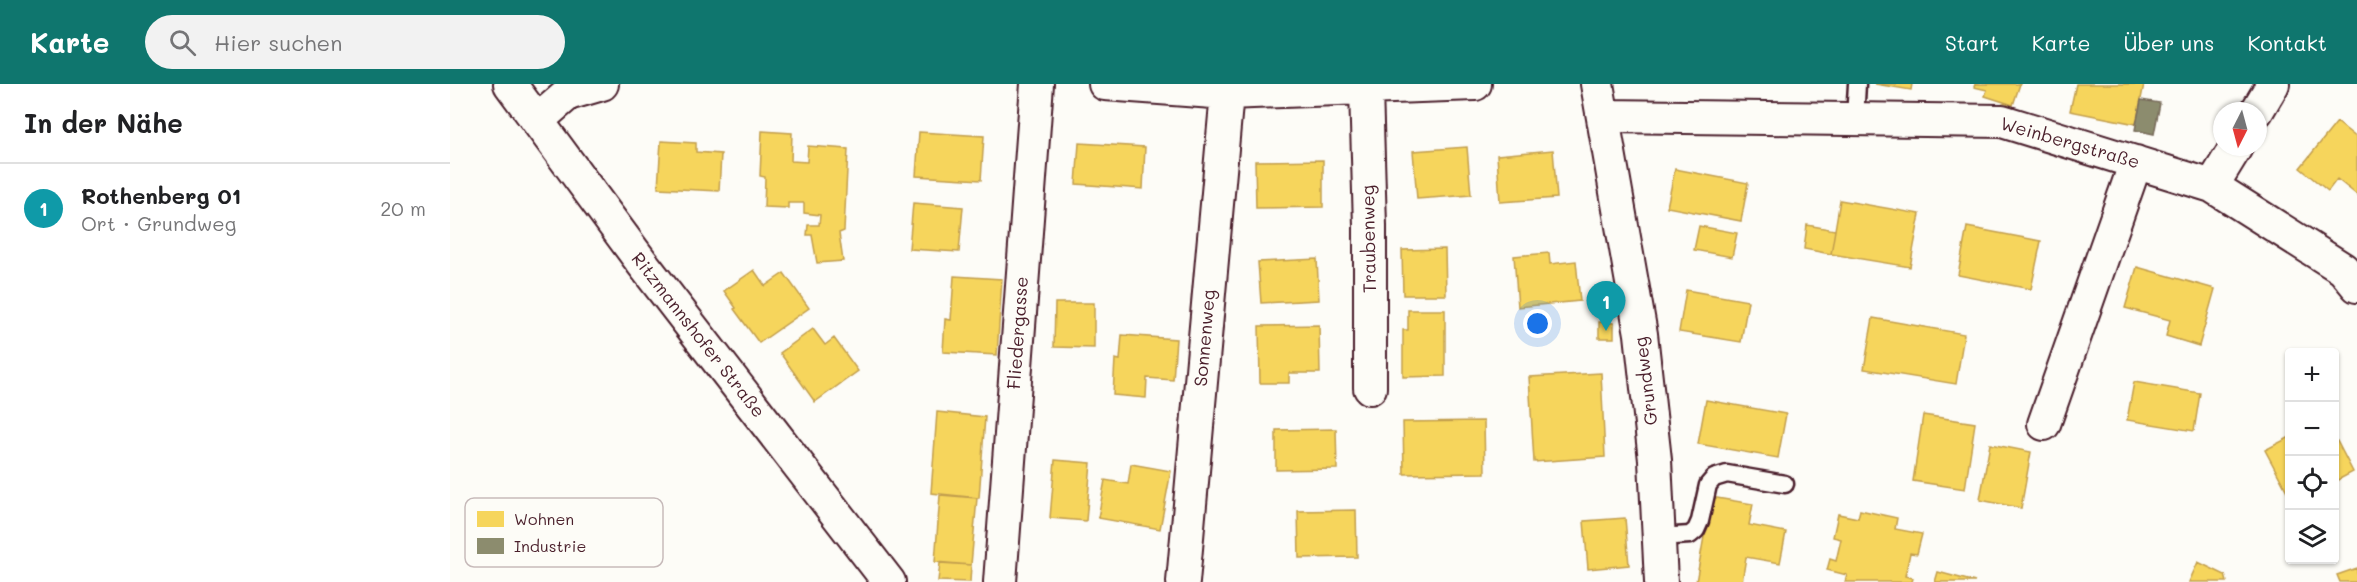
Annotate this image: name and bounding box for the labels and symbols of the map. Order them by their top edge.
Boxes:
north arrow [2213,102,2267,156]
street label: Weinbergstraße [1998,111,2143,173]
street label: Traubenweg [1355,185,1381,293]
street label: Ritzmannshofer Straße [627,247,771,422]
street label: Fliedergasse [1001,276,1033,390]
pin: 1 [1586,282,1626,331]
street label: Sonnenweg [1188,288,1220,387]
your location [1523,309,1552,338]
street label: Grundweg [1628,335,1662,427]
legend [465,498,663,567]
text: Wohnen [514,508,574,529]
text: Industrie [514,535,586,556]

